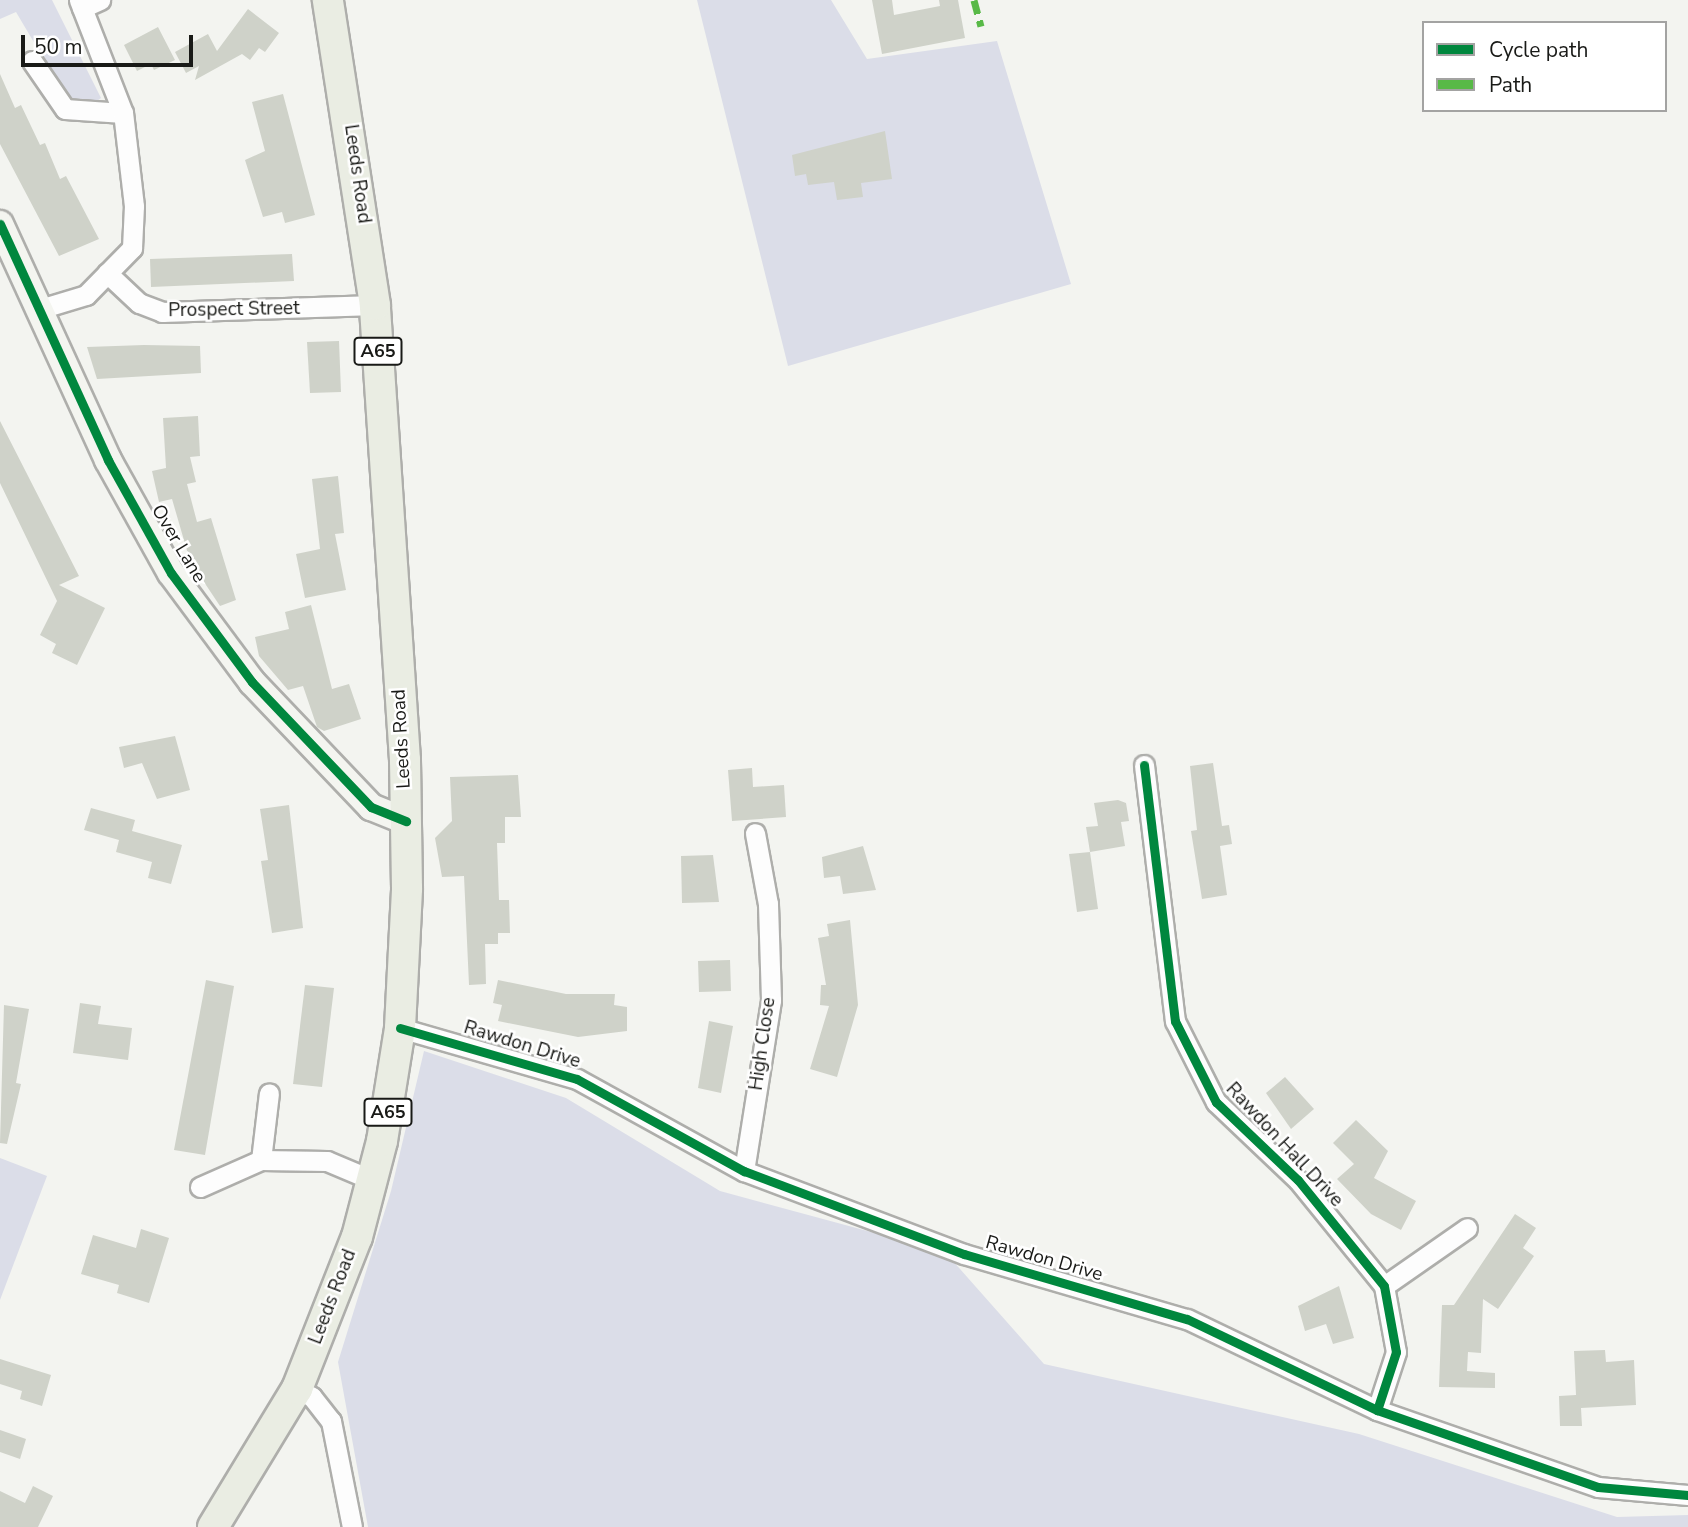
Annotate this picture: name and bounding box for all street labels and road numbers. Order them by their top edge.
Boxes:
street label: Leeds Road [339,123,375,225]
street label: Prospect Street [168,297,300,323]
road number: A65 [354,337,402,366]
street label: Over Lane [146,501,210,587]
street label: Leeds Road [388,689,416,789]
street label: High Close [745,996,781,1092]
street label: Rawdon Drive [461,1016,583,1074]
street label: Rawdon Hall Drive [1221,1078,1347,1212]
road number: A65 [364,1098,412,1126]
street label: Rawdon Drive [983,1231,1105,1287]
street label: Leeds Road [304,1246,362,1348]

